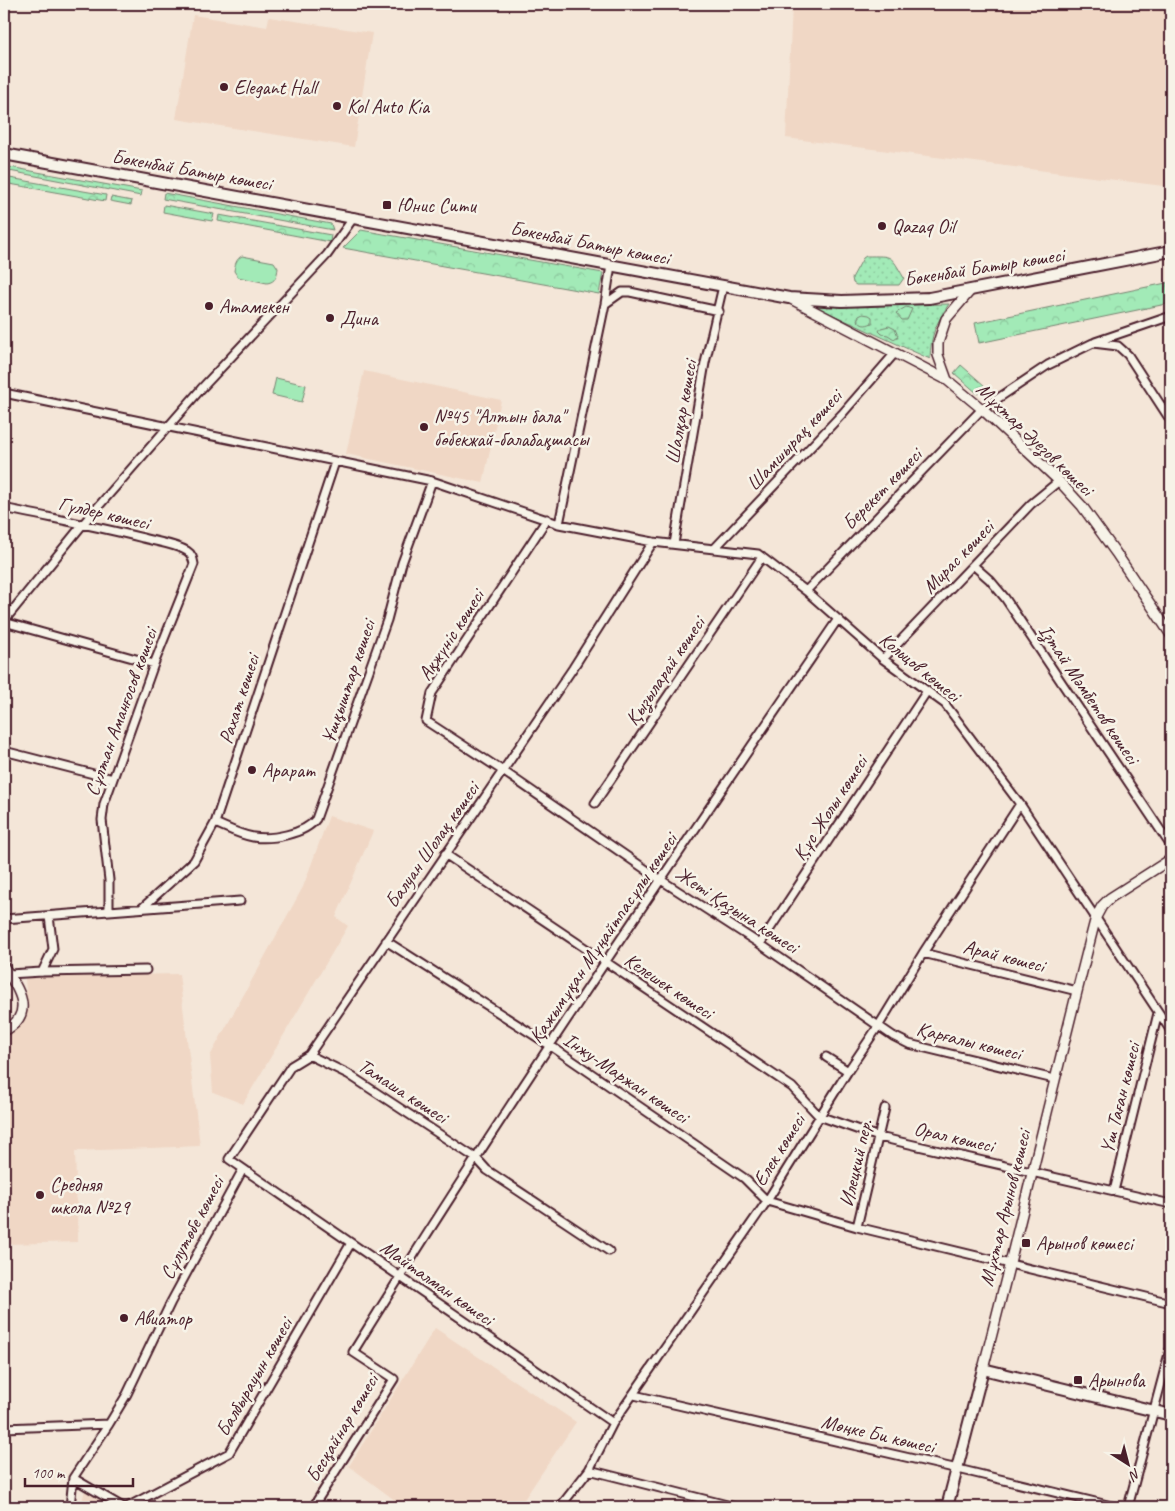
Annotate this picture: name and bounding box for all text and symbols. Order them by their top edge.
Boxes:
place label: Elegant Hall [234,75,320,100]
marker: Elegant Hall [218,81,230,93]
place label: Kol Auto Kia [347,94,431,119]
marker: Kol Auto Kia [331,100,343,112]
street label: Бөкенбай Батыр көшесі [110,144,276,197]
place label: Юнис Сити [397,193,477,218]
marker: Юнис Сити [381,199,393,211]
place label: Qazaq Oil [892,214,958,239]
street label: Бөкенбай Батыр көшесі [508,215,674,271]
marker: Qazaq Oil [876,220,888,232]
street label: Бөкенбай Батыр көшесі [902,242,1068,292]
place label: Атамекен [219,294,290,319]
marker: Атамекен [203,300,215,312]
place label: Дина [340,306,380,331]
marker: Дина [324,312,336,324]
street label: Шалқар көшесі [660,356,703,466]
street label: Мұхтар Әуезов көшесі [970,377,1100,504]
street label: Шамшырақ көшесі [741,383,849,496]
place label: №45 "Алтын бала" бөбекжай-балабақшасы [434,404,590,452]
marker: №45 "Алтын бала" бөбекжай-балабақшасы [418,421,430,433]
street label: Берекет көшесі [837,441,929,535]
street label: Гүлдер көшесі [56,490,154,536]
street label: Мирас көшесі [917,513,1001,599]
street label: Ақжүніс көшесі [412,583,491,685]
street label: Қызыларай көшесі [620,610,713,731]
street label: Ұшқыштар көшесі [315,614,382,748]
street label: Ізтай Мәмбетов көшесі [1032,619,1146,771]
street label: Сұлтан Аманғосов көшесі [79,623,164,799]
street label: Кольцов көшесі [874,627,967,709]
street label: Рахат көшесі [213,649,266,747]
street label: Құс Жолы көшесі [787,749,874,865]
place label: Арарат [262,758,316,783]
marker: Арарат [246,764,258,776]
street label: Балуан Шолақ көшесі [379,775,486,913]
street label: Қажымұқан Мұңайтпасұлы көшесі [523,826,684,1048]
street label: Жеті Қазына көшесі [670,861,805,961]
street label: Арай көшесі [961,934,1049,979]
street label: Келешек көшесі [620,947,720,1026]
street label: Қарғалы көшесі [914,1016,1026,1067]
street label: Інжу-Маржан көшесі [559,1027,695,1130]
street label: Үш Таған көшесі [1094,1038,1146,1156]
street label: Тамаша көшесі [354,1053,454,1130]
street label: Елек көшесі [747,1108,812,1191]
street label: Орал көшесі [912,1116,999,1159]
street label: Илецкий пер. [834,1117,878,1209]
street label: Мұхтар Арынов көшесі [973,1125,1037,1289]
street label: Сұлутөбе көшесі [155,1170,231,1284]
place label: Средняя школа №29 [50,1172,132,1220]
marker: Средняя школа №29 [34,1189,46,1201]
place label: Арынов көшесі [1036,1231,1135,1256]
street label: Майталман көшесі [376,1235,500,1333]
marker: Арынов көшесі [1020,1237,1032,1249]
place label: Авиатор [134,1306,193,1331]
street label: Балбырауын көшесі [210,1311,299,1441]
marker: Авиатор [118,1312,130,1324]
street label: Бесқайнар көшесі [300,1368,385,1487]
place label: Арынова [1088,1368,1146,1393]
marker: Арынова [1072,1374,1084,1386]
street label: Мөңке Би көшесі [819,1409,939,1460]
north arrow [1102,1438,1152,1488]
scale bar [25,1456,132,1488]
text: 100 m [32,1464,66,1483]
text: N [1125,1465,1144,1485]

